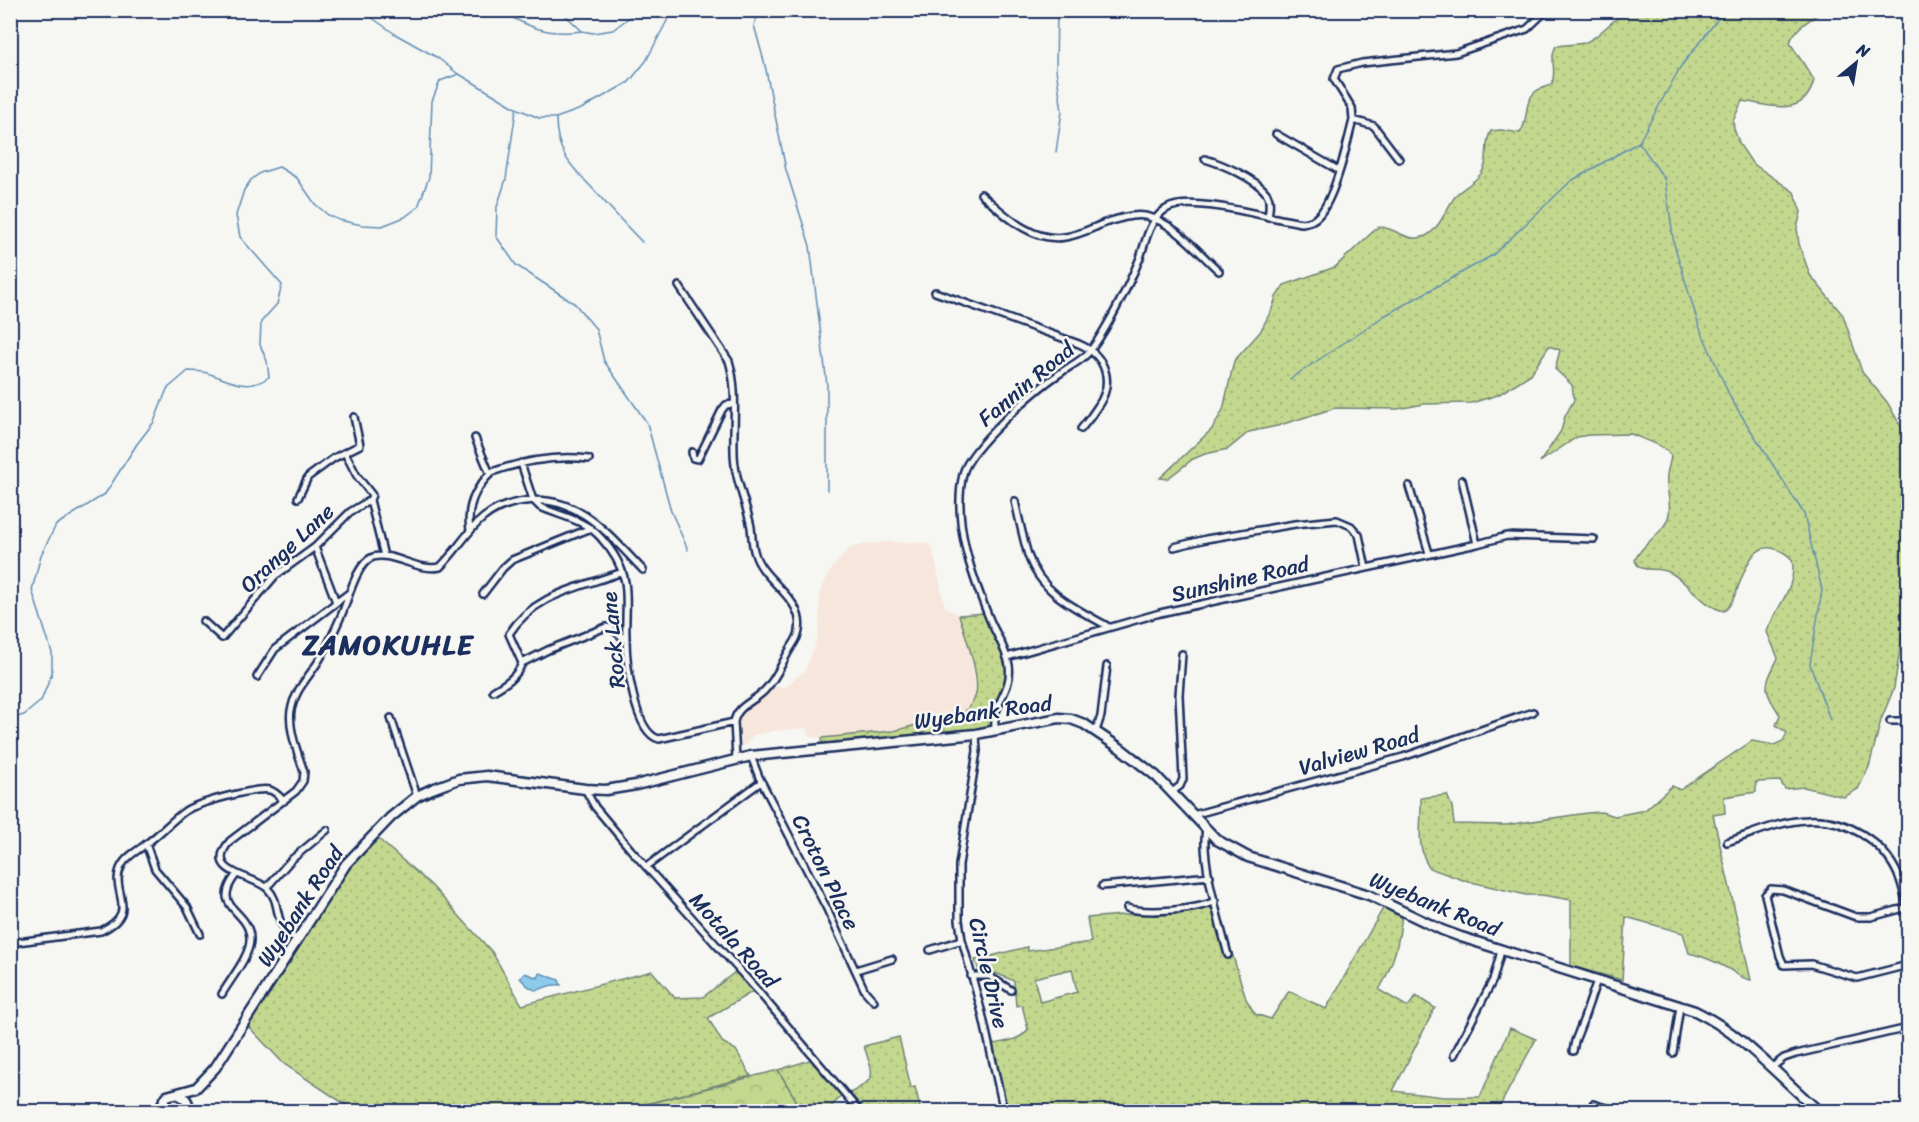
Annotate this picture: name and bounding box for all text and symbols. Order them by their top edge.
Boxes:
north arrow [1826,33,1886,93]
text: N [1850,35,1876,66]
street label: Fannin Road [969,330,1085,437]
street label: Orange Lane [230,493,344,603]
street label: Sunshine Road [1167,544,1314,614]
street label: Rock Lane [589,590,637,690]
district label: ZAMOKUHLE [301,620,475,669]
street label: Wyebank Road [912,683,1056,741]
street label: Valview Road [1294,715,1425,787]
street label: Croton Place [781,807,871,937]
street label: Wyebank Road [246,836,355,975]
street label: Wyebank Road [1363,860,1508,949]
street label: Motala Road [679,882,790,999]
street label: Circle Drive [957,914,1021,1032]

